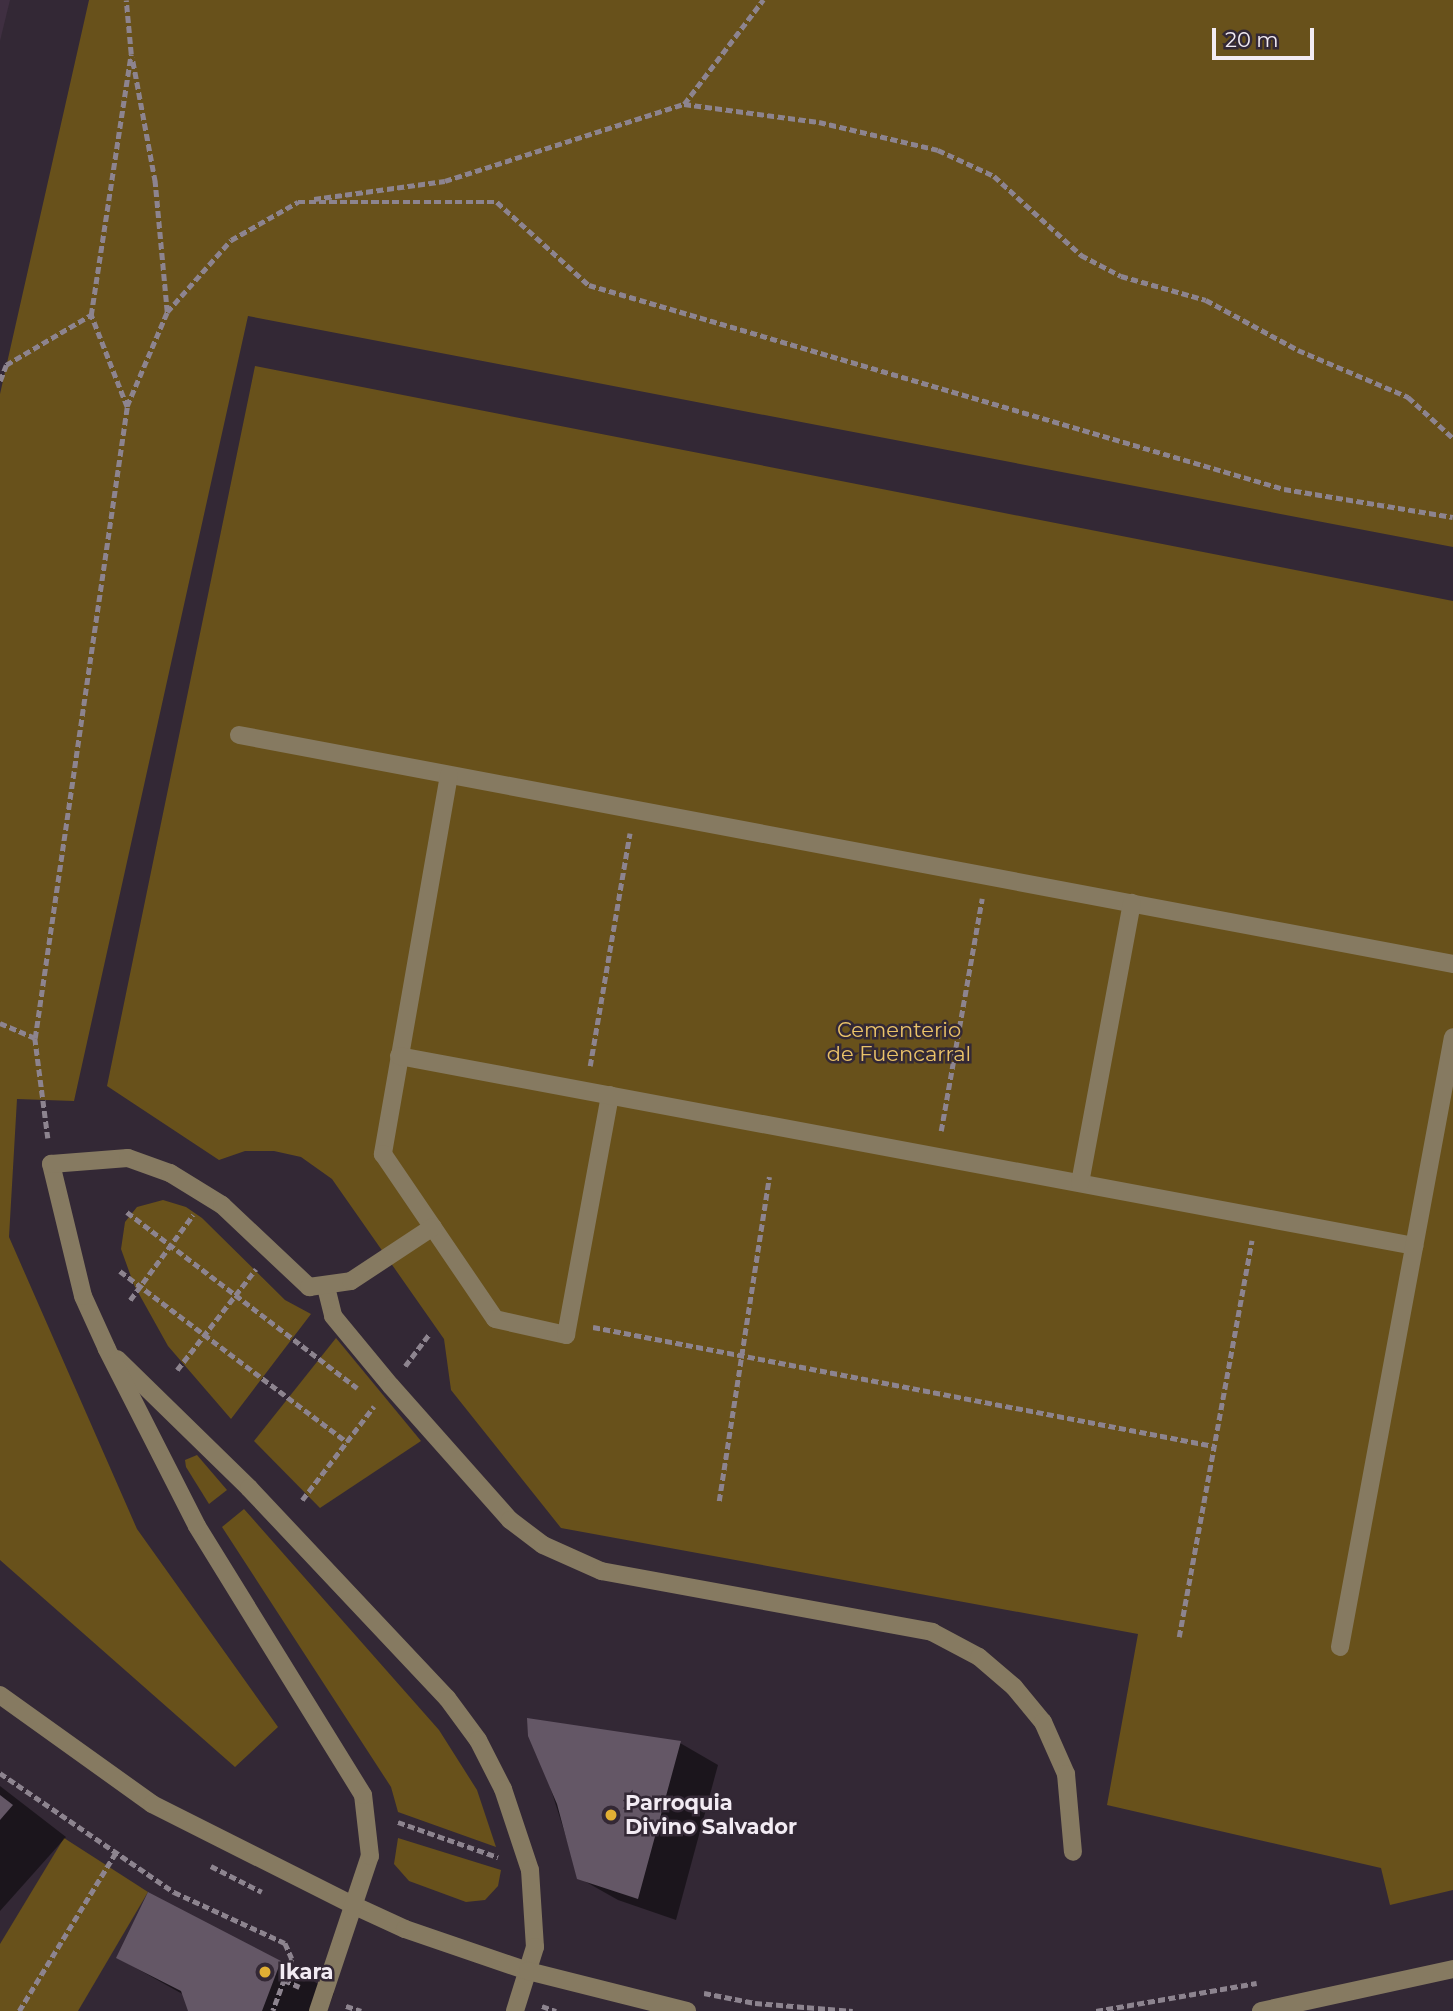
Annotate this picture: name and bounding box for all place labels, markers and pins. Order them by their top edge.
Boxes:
place label: Parroquia Divino Salvador [625,1790,797,1840]
marker: Parroquia Divino Salvador [603,1807,619,1823]
place label: Ikara [279,1959,334,1985]
marker: Ikara [257,1964,273,1980]

